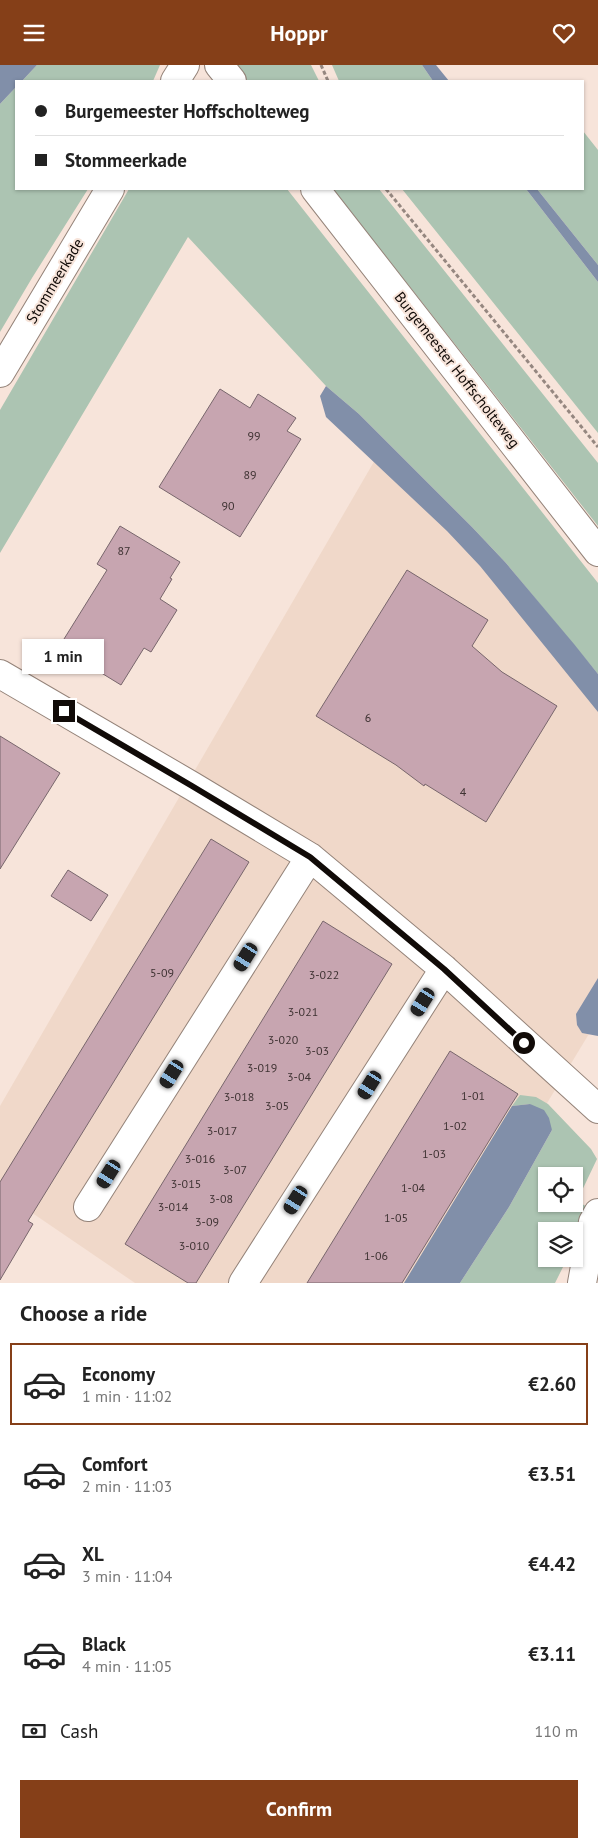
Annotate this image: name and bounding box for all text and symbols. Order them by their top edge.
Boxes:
icon: menu [20,19,48,47]
text: Hoppr [270,19,328,47]
icon: heart [550,19,578,47]
text: Burgemeester Hoffscholteweg [65,99,309,123]
text: Stommeerkade [65,148,187,172]
street label: Stommeerkade [22,235,87,327]
street label: Burgemeester Hoffscholteweg [391,288,524,452]
house number: 99 [247,428,261,443]
house number: 89 [243,467,257,482]
house number: 90 [221,498,235,513]
house number: 87 [117,543,131,558]
callout: 1 min [23,639,105,673]
text: 1 min [43,646,83,666]
route end [53,700,75,722]
house number: 6 [365,710,371,725]
house number: 4 [460,784,467,799]
car [231,940,260,974]
house number: 5-09 [150,965,174,980]
house number: 3-022 [309,967,339,982]
car [408,985,437,1019]
house number: 3-021 [288,1004,318,1019]
house number: 3-020 [268,1032,299,1047]
route start [513,1032,535,1054]
house number: 3-03 [305,1043,329,1058]
car [157,1057,186,1091]
house number: 3-019 [247,1060,277,1075]
car [355,1068,384,1102]
house number: 3-04 [287,1069,311,1084]
house number: 1-01 [461,1088,485,1103]
house number: 3-018 [224,1089,254,1104]
house number: 3-05 [265,1098,289,1113]
house number: 1-02 [443,1118,467,1133]
house number: 3-017 [207,1123,237,1138]
house number: 1-03 [422,1146,446,1161]
house number: 3-016 [185,1151,215,1166]
car [94,1157,123,1191]
house number: 3-07 [223,1162,247,1177]
map controls [538,1167,583,1267]
button: locate [538,1167,583,1212]
house number: 3-015 [171,1176,201,1191]
house number: 1-04 [401,1180,425,1195]
car [281,1183,310,1217]
house number: 3-08 [209,1191,233,1206]
house number: 3-014 [158,1199,189,1214]
house number: 1-05 [384,1210,408,1225]
house number: 3-09 [195,1214,219,1229]
button: layers [538,1222,583,1267]
house number: 3-010 [179,1238,210,1253]
house number: 1-06 [364,1248,388,1263]
text: Choose a ride [20,1299,147,1327]
icon: car [22,1362,67,1407]
text: Economy [82,1362,155,1386]
text: €2.60 [528,1372,576,1396]
text: 1 min · 11:02 [82,1386,172,1406]
icon: car [22,1452,67,1497]
text: Comfort [82,1452,148,1476]
text: €3.51 [528,1462,576,1486]
text: 2 min · 11:03 [82,1476,172,1496]
icon: car [22,1542,67,1587]
text: XL [82,1542,104,1566]
text: €4.42 [528,1552,576,1576]
text: 3 min · 11:04 [82,1566,172,1586]
icon: car [22,1632,67,1677]
text: Black [82,1632,126,1656]
text: €3.11 [528,1642,576,1666]
text: 4 min · 11:05 [82,1656,172,1676]
icon: cash [20,1717,48,1745]
text: Cash [60,1719,98,1743]
text: 110 m [535,1721,578,1741]
button: Confirm [20,1780,578,1838]

